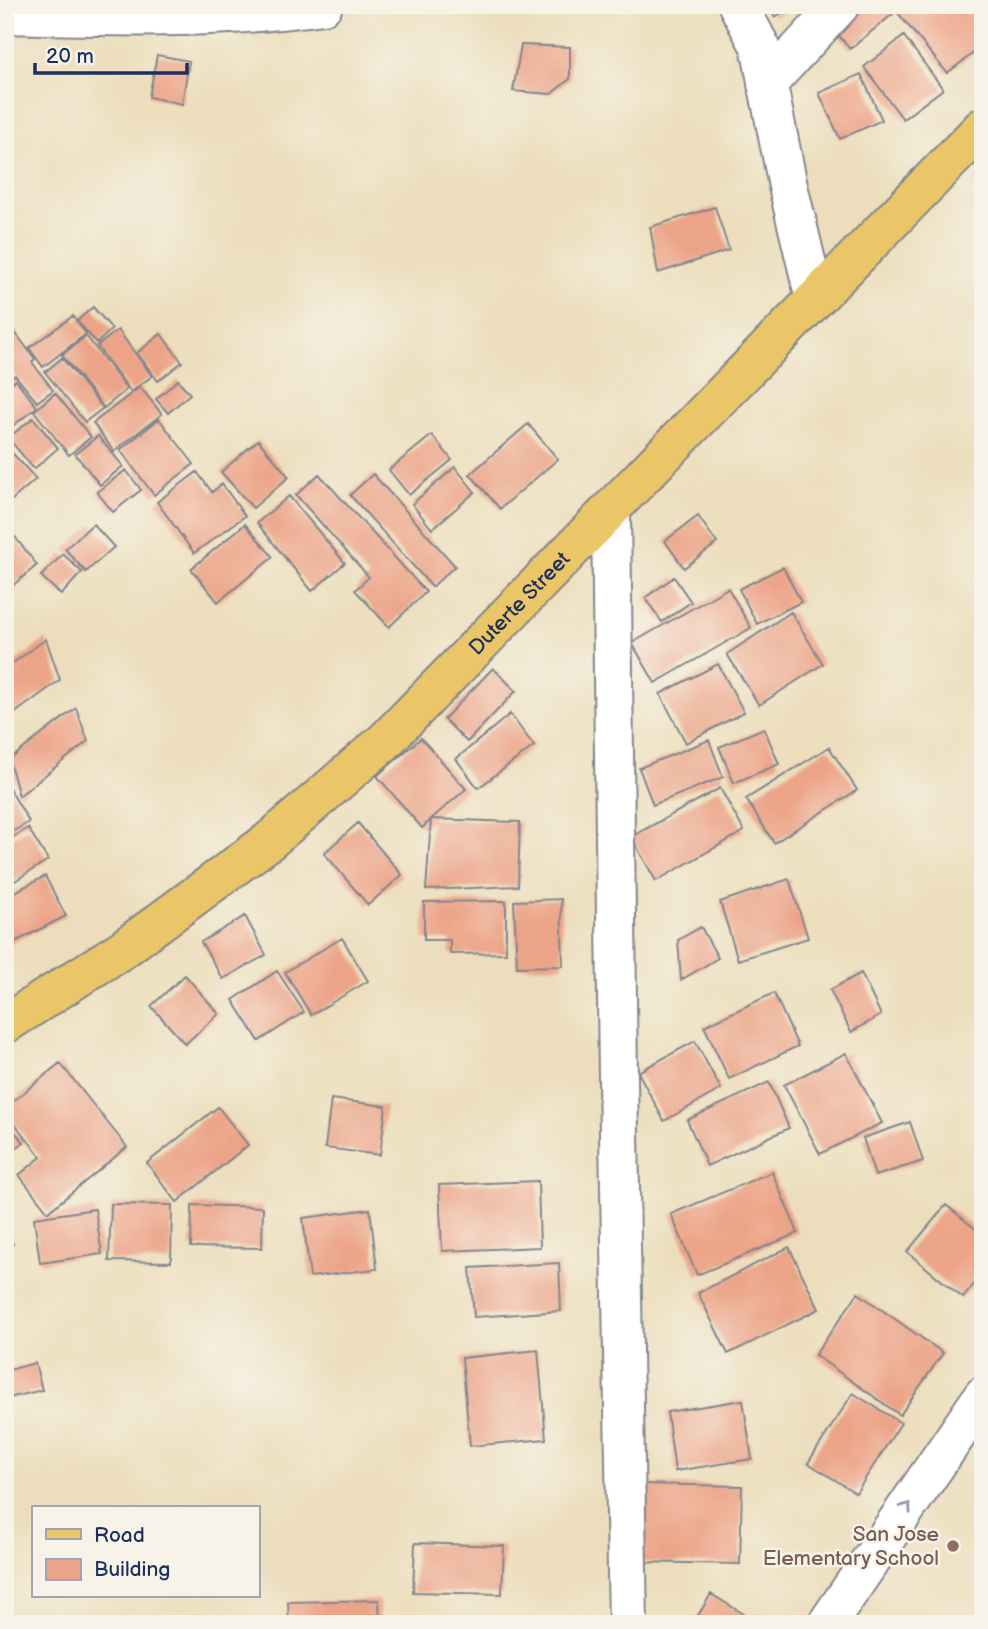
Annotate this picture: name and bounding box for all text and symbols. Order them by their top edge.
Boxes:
scale bar [35,32,187,76]
text: 20 m [46,44,94,69]
street label: Duterte Street [464,546,576,660]
one-way arrow [899,1502,911,1515]
legend [32,1506,259,1598]
place label: San Jose Elementary School [763,1522,939,1571]
text: Road [94,1523,145,1548]
marker: San Jose Elementary School [945,1538,961,1554]
text: Building [94,1557,170,1582]

